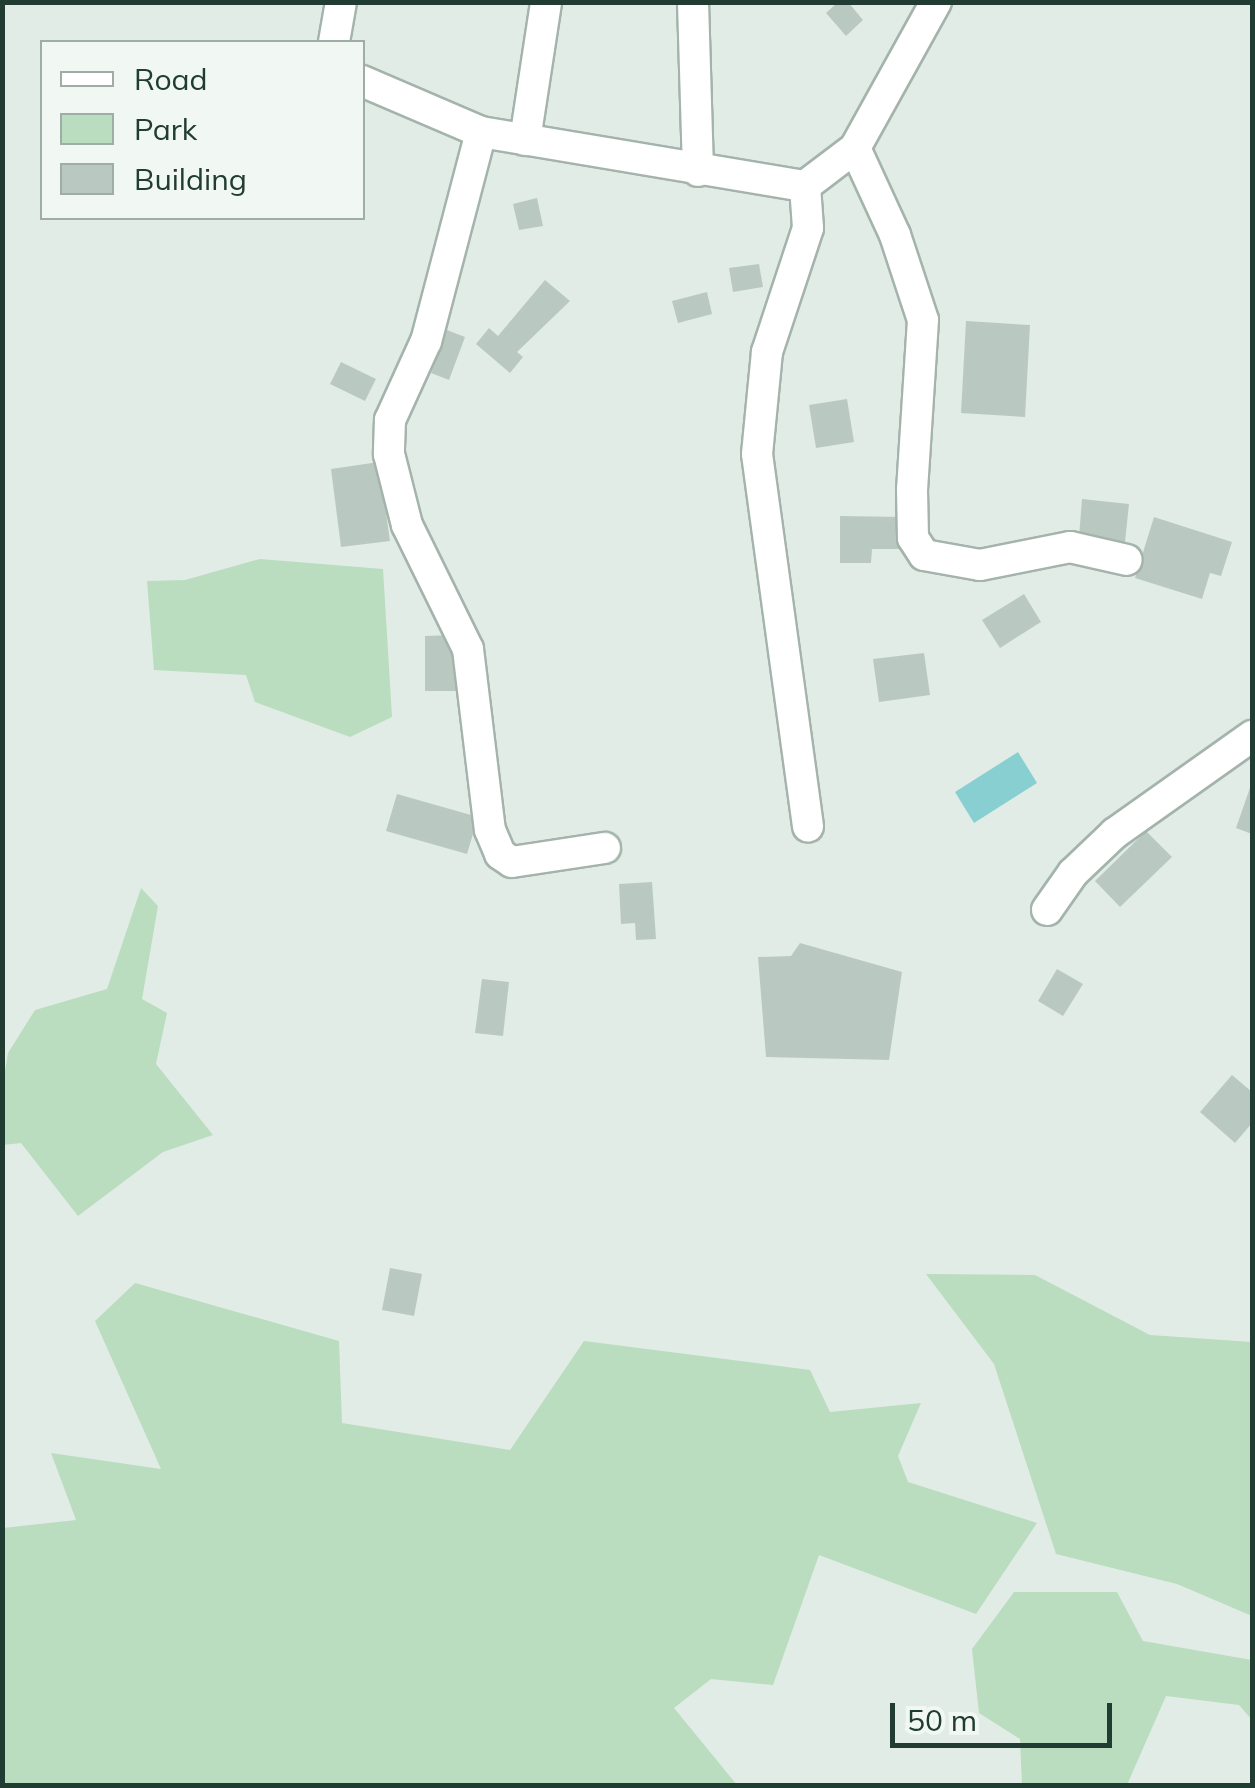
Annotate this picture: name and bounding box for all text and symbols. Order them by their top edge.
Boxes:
legend [40,40,365,220]
text: Road [134,60,208,98]
text: Park [134,110,197,148]
text: Building [134,160,247,198]
scale bar [895,1683,1118,1745]
text: 50 m [907,1701,977,1739]

